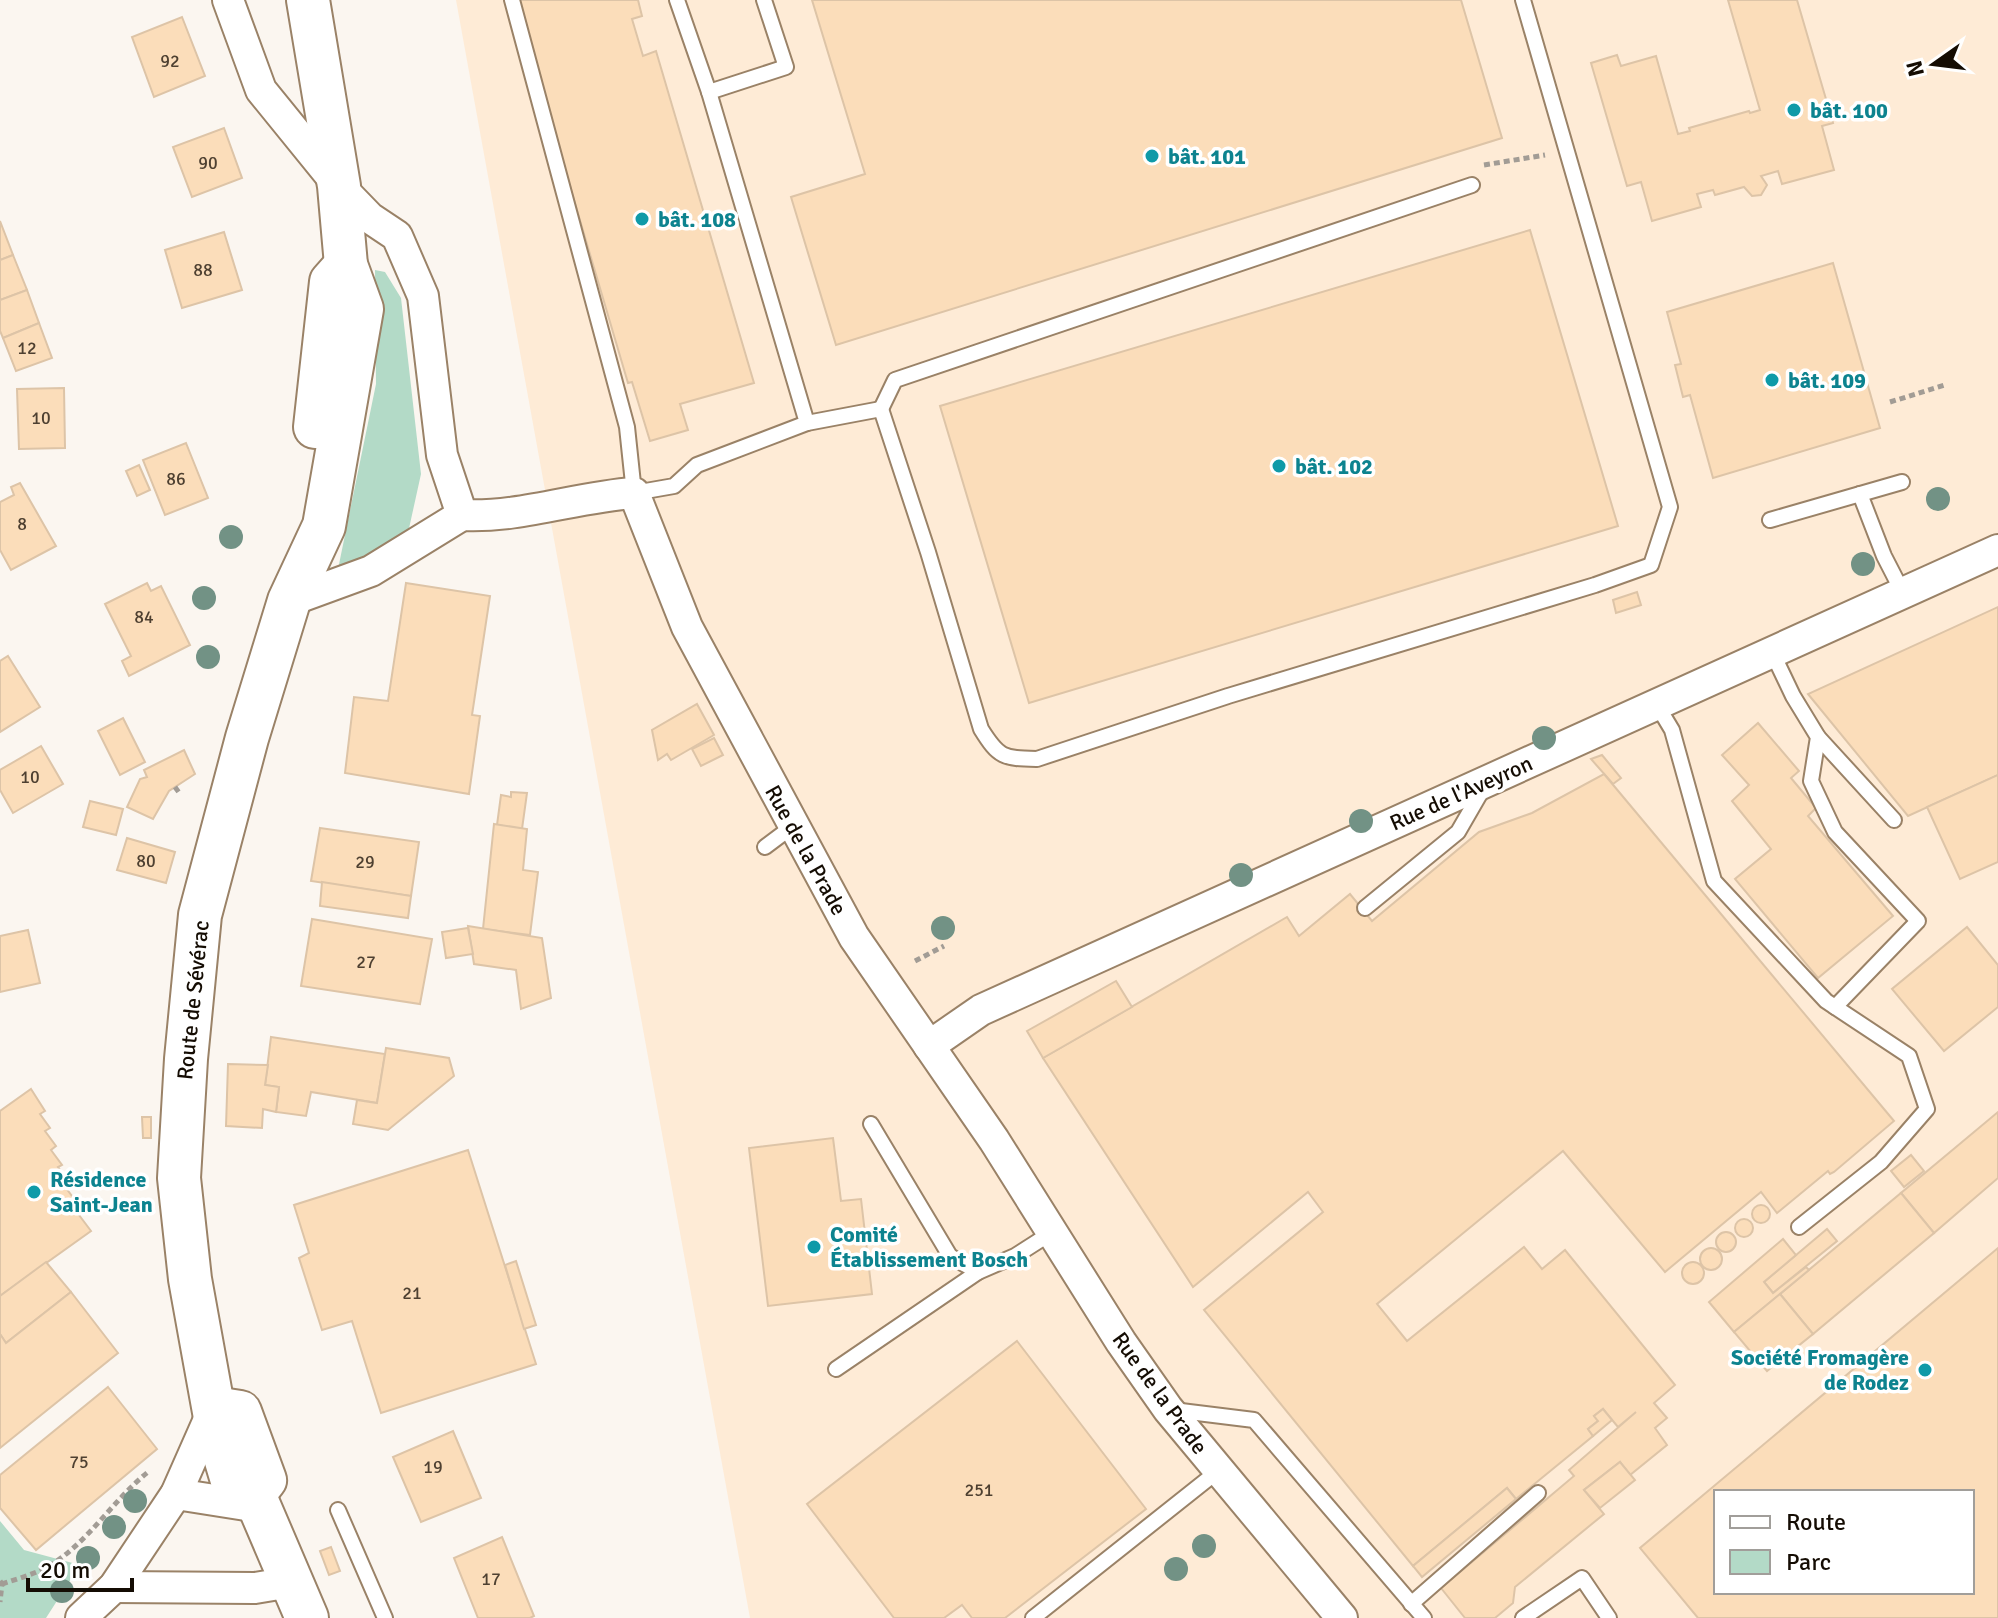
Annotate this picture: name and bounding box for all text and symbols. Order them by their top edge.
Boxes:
north arrow [1894,24,1974,104]
house number: 92 [160,50,180,72]
text: N [1900,58,1930,79]
place label: bât. 100 [1810,97,1888,124]
marker: bât. 100 [1785,101,1803,119]
place label: bât. 101 [1168,143,1246,170]
marker: bât. 101 [1143,147,1161,165]
house number: 90 [198,152,218,174]
place label: bât. 108 [658,206,736,233]
marker: bât. 108 [633,210,651,228]
house number: 88 [193,259,213,281]
house number: 12 [17,337,37,359]
place label: bât. 109 [1788,367,1866,394]
marker: bât. 109 [1763,371,1781,389]
house number: 10 [31,407,51,429]
place label: bât. 102 [1295,453,1373,480]
marker: bât. 102 [1270,457,1288,475]
house number: 86 [166,468,186,490]
house number: 8 [17,513,27,535]
house number: 84 [134,606,154,628]
street label: Rue de l'Aveyron [1385,749,1537,837]
house number: 10 [20,766,40,788]
street label: Rue de la Prade [759,780,853,920]
house number: 80 [136,850,156,872]
house number: 29 [355,851,375,873]
street label: Route de Sévérac [171,919,215,1081]
house number: 27 [356,951,376,973]
place label: Résidence Saint-Jean [50,1166,153,1218]
marker: Résidence Saint-Jean [25,1183,43,1201]
place label: Comité Établissement Bosch [830,1221,1028,1273]
marker: Comité Établissement Bosch [805,1238,823,1256]
house number: 21 [402,1282,422,1304]
street label: Rue de la Prade [1107,1327,1213,1459]
place label: Société Fromagère de Rodez [1731,1344,1909,1396]
marker: Société Fromagère de Rodez [1916,1361,1934,1379]
house number: 75 [69,1451,89,1473]
house number: 19 [423,1456,443,1478]
house number: 251 [964,1479,994,1501]
legend [1714,1490,1974,1594]
text: Route [1786,1507,1846,1537]
scale bar [28,1542,132,1592]
text: Parc [1786,1547,1831,1577]
text: 20 m [40,1555,90,1585]
house number: 17 [481,1568,501,1590]

